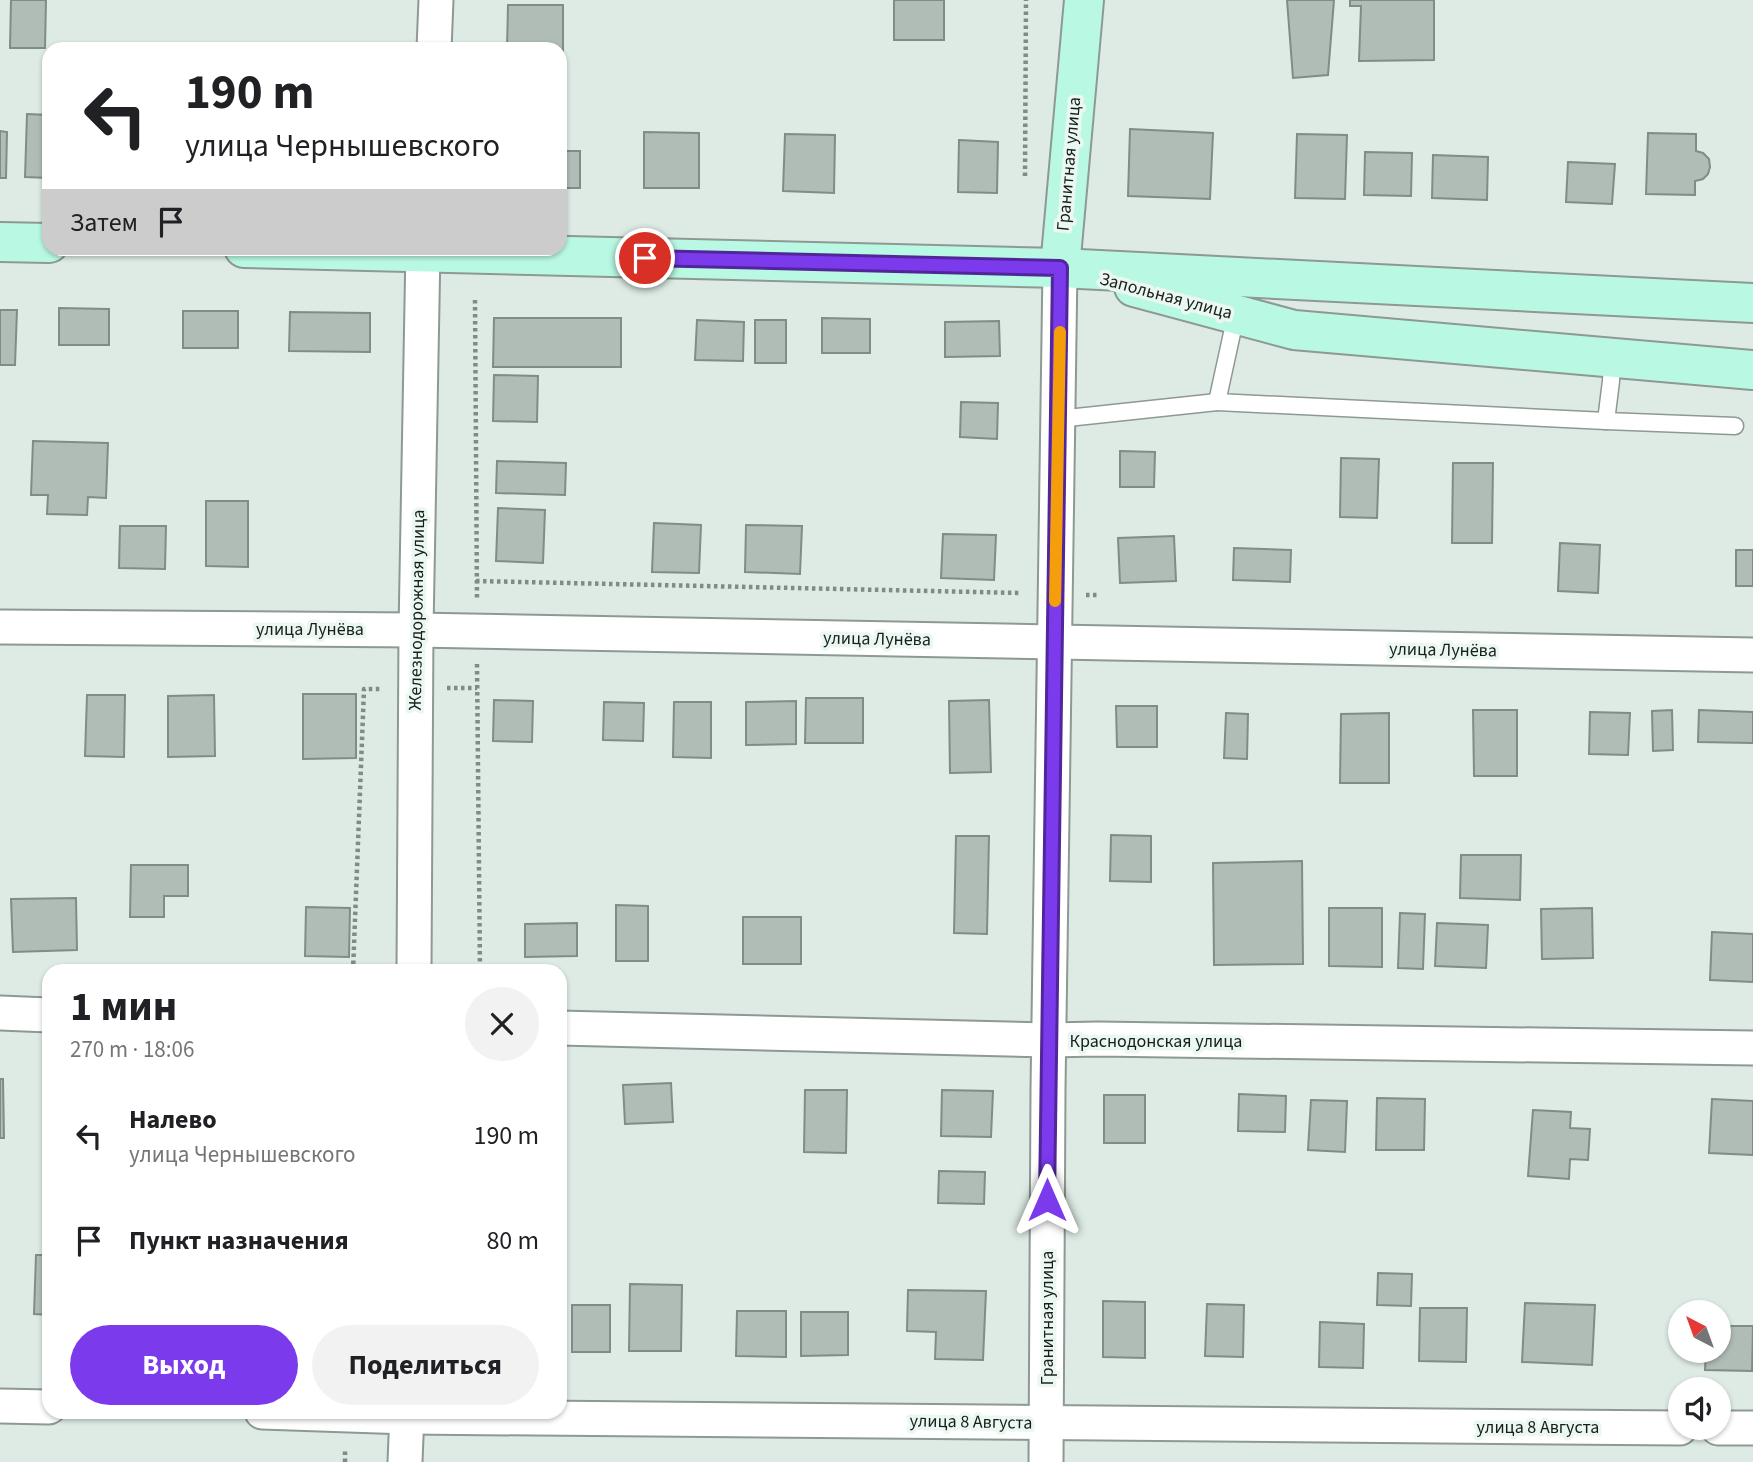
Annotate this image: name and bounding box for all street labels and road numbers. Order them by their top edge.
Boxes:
street label: Гранитная улица [1051,96,1087,232]
street label: Запольная улица [1097,266,1235,326]
street label: Железнодорожная улица [403,509,431,711]
street label: улица Лунёва [256,617,364,642]
street label: улица Лунёва [823,626,931,652]
street label: улица Лунёва [1389,637,1497,663]
street label: Краснодонская улица [1070,1029,1242,1054]
street label: Гранитная улица [1035,1251,1060,1385]
street label: улица 8 Августа [909,1408,1033,1436]
street label: улица 8 Августа [1477,1415,1599,1440]

